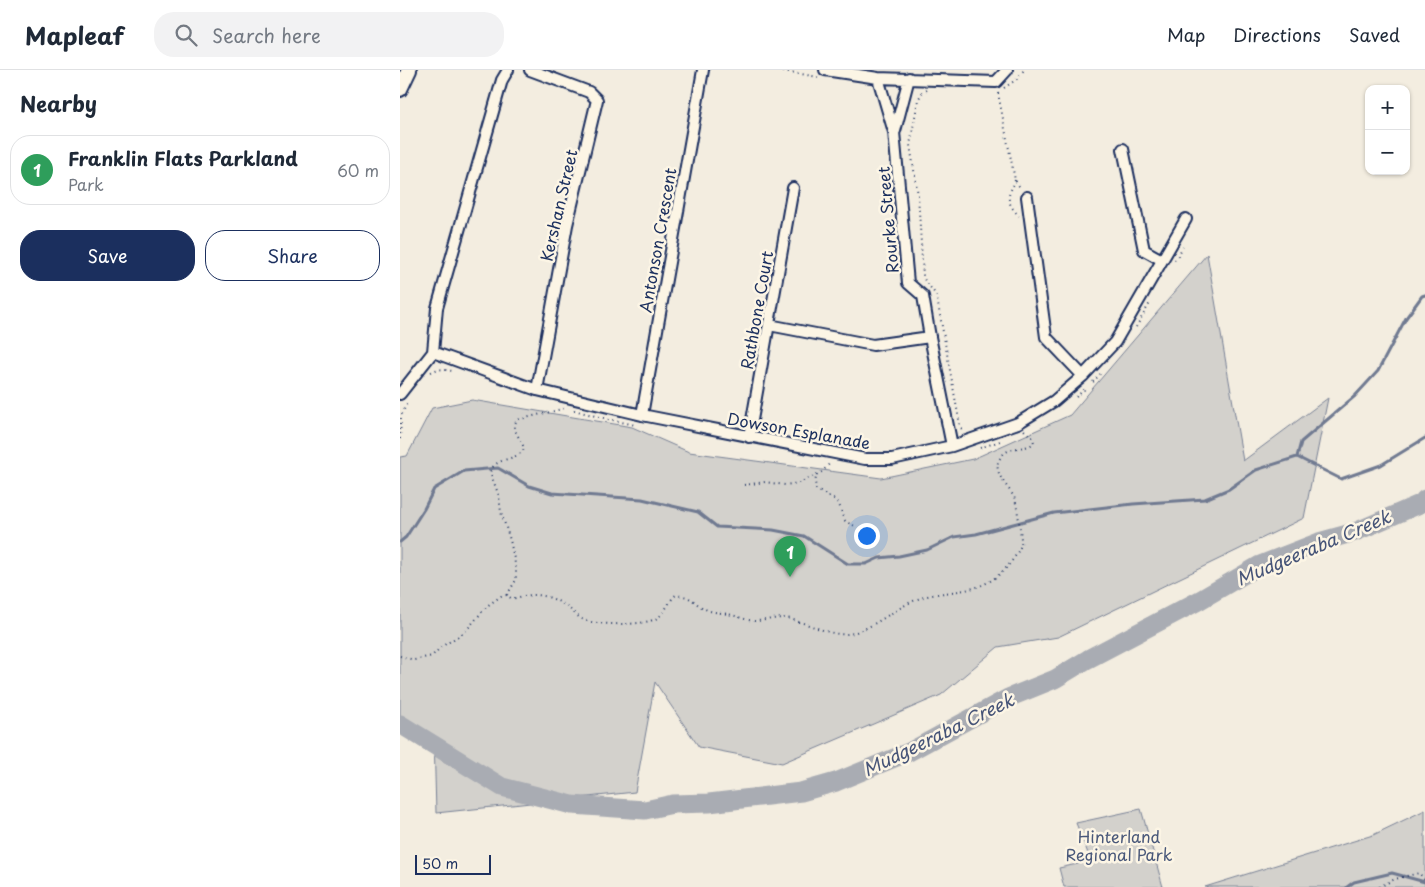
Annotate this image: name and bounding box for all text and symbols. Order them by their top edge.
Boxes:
search box [154,12,504,57]
text: Mapleaf [25,17,124,53]
icon: search [172,21,200,49]
text: Search here [212,21,321,49]
text: Map [1167,21,1205,48]
text: Directions [1233,21,1321,48]
text: Saved [1349,21,1400,48]
map controls [1365,85,1410,175]
button: + [1365,85,1410,130]
text: Nearby [20,87,97,119]
button: − [1365,130,1410,175]
text: Franklin Flats Parkland [68,144,298,172]
street label: Kershan Street [533,146,583,263]
text: 1 [33,158,41,182]
text: 60 m [337,158,379,182]
street label: Antonson Crescent [632,165,682,314]
street label: Rourke Street [870,165,904,274]
text: Park [68,172,104,196]
button: Save [20,230,195,281]
button: Share [205,230,380,281]
street label: Rathbone Court [734,248,778,371]
street label: Dowson Esplanade [726,406,873,454]
water label: Mudgeeraba Creek [1232,502,1395,592]
your location [854,523,880,549]
pin: 1 [774,536,806,577]
water label: Mudgeeraba Creek [858,685,1019,782]
park label: Hinterland Regional Park [1066,824,1173,866]
scale bar [415,852,491,875]
text: 50 m [422,853,458,874]

